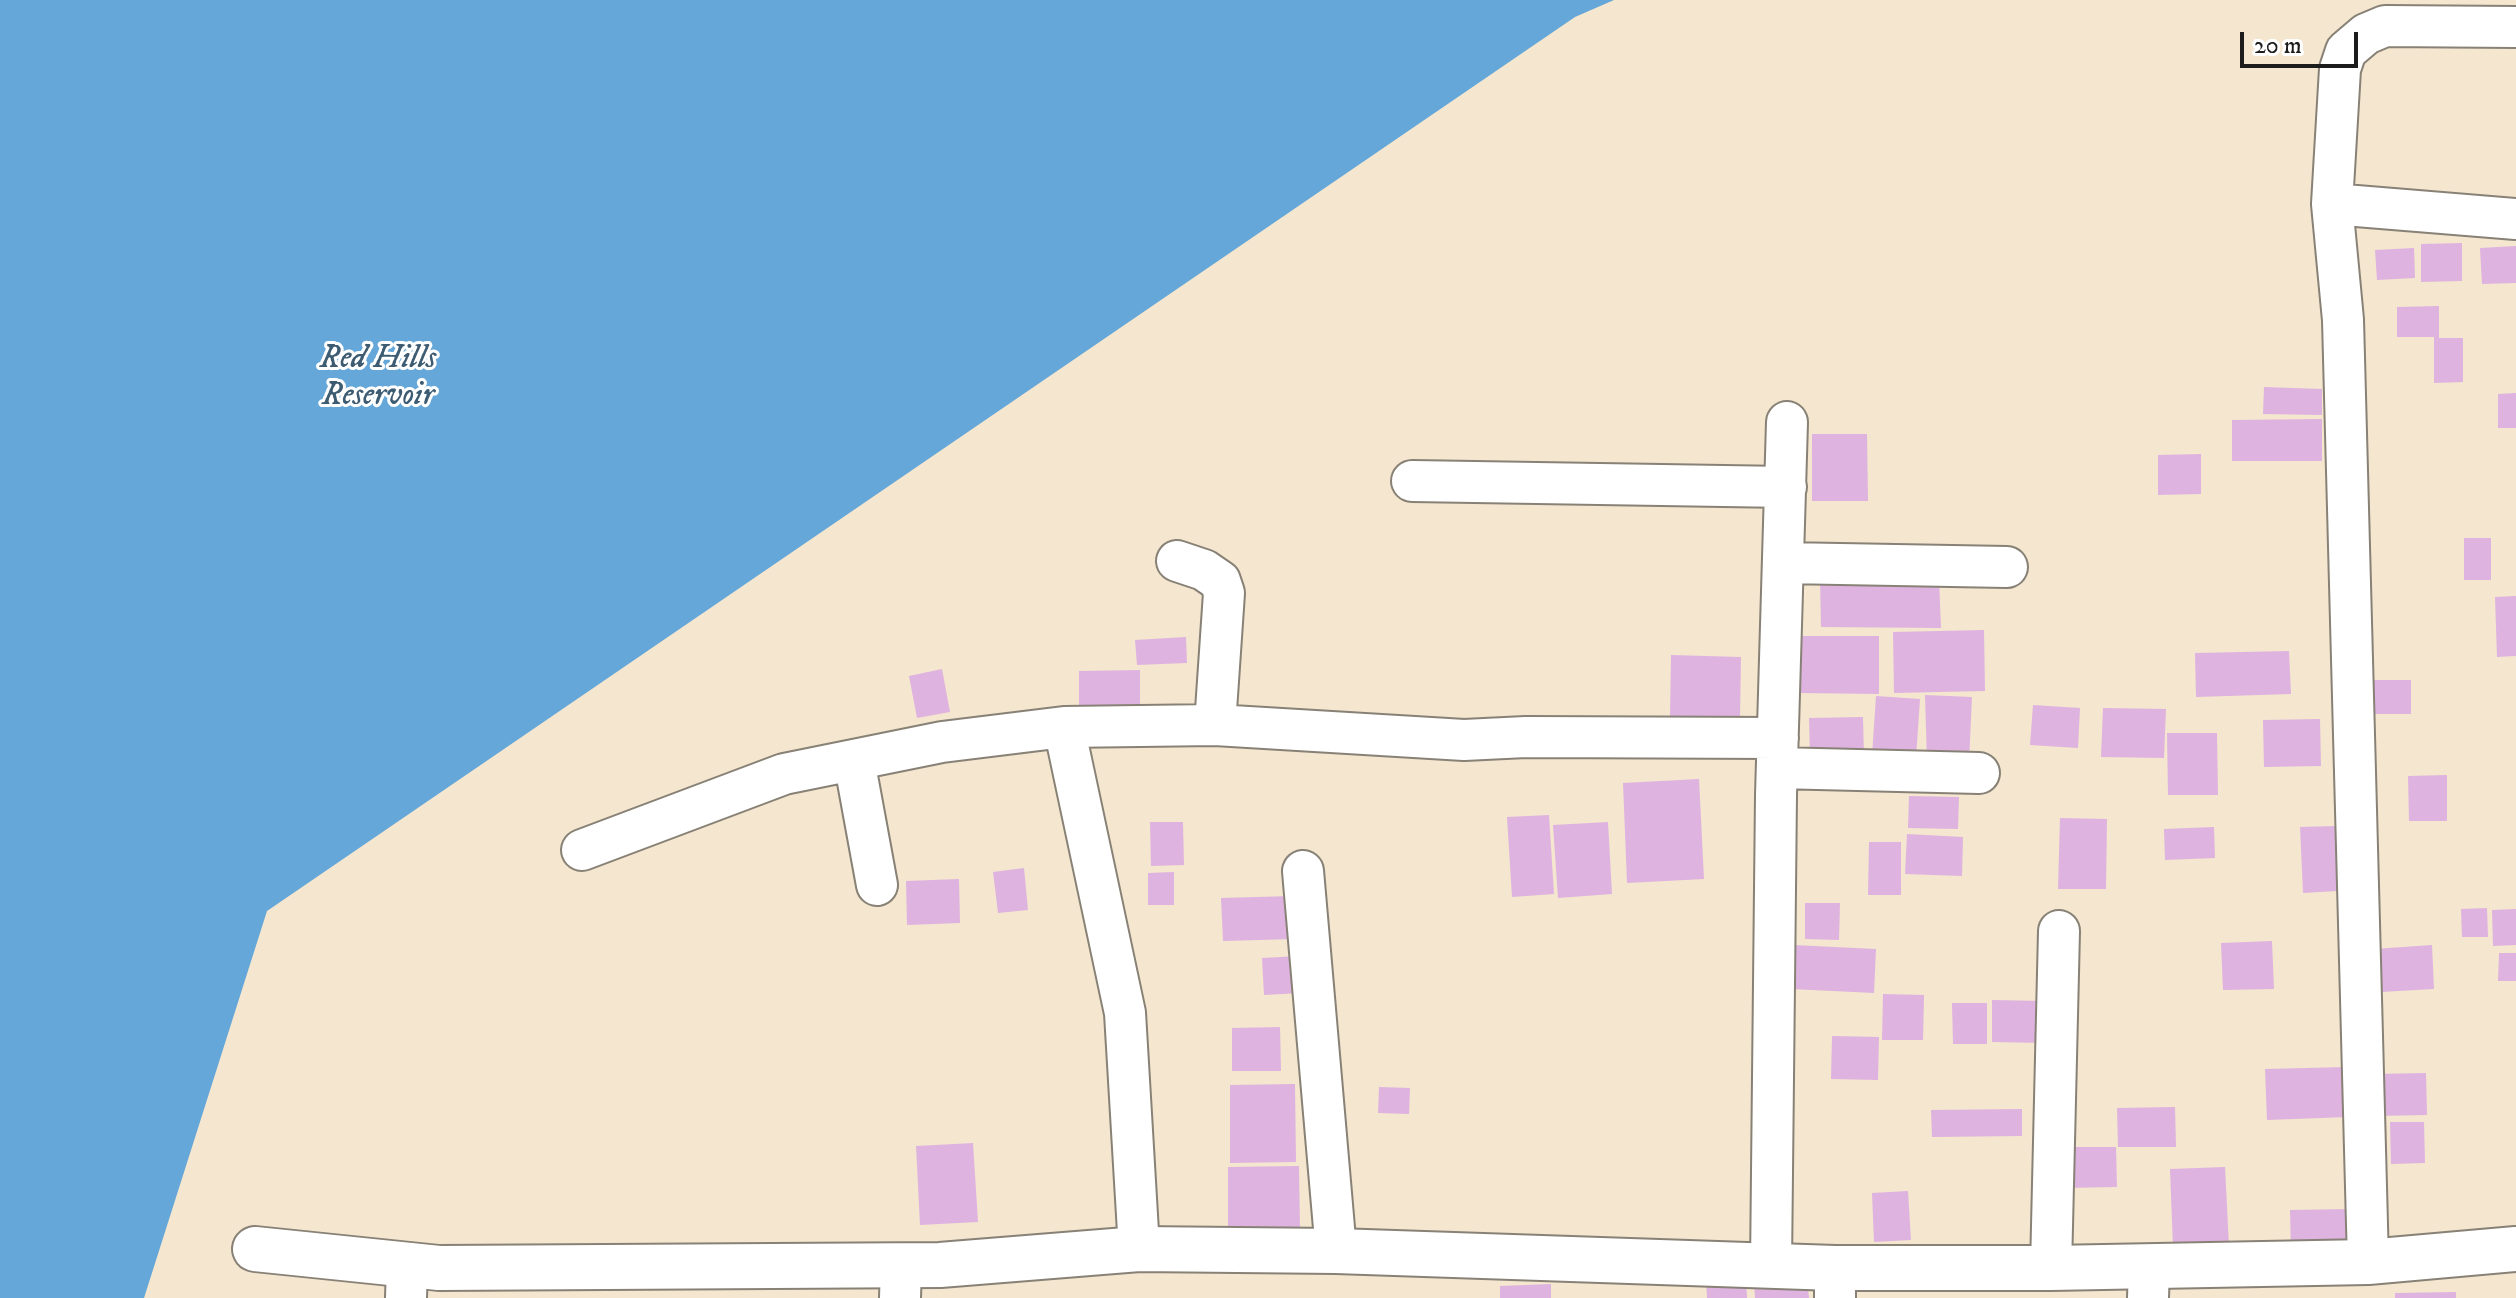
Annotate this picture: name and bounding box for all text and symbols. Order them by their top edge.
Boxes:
scale bar [2244,16,2362,66]
text: 20 m [2254,31,2302,61]
water label: Red Hills Reservoir [320,341,436,416]

